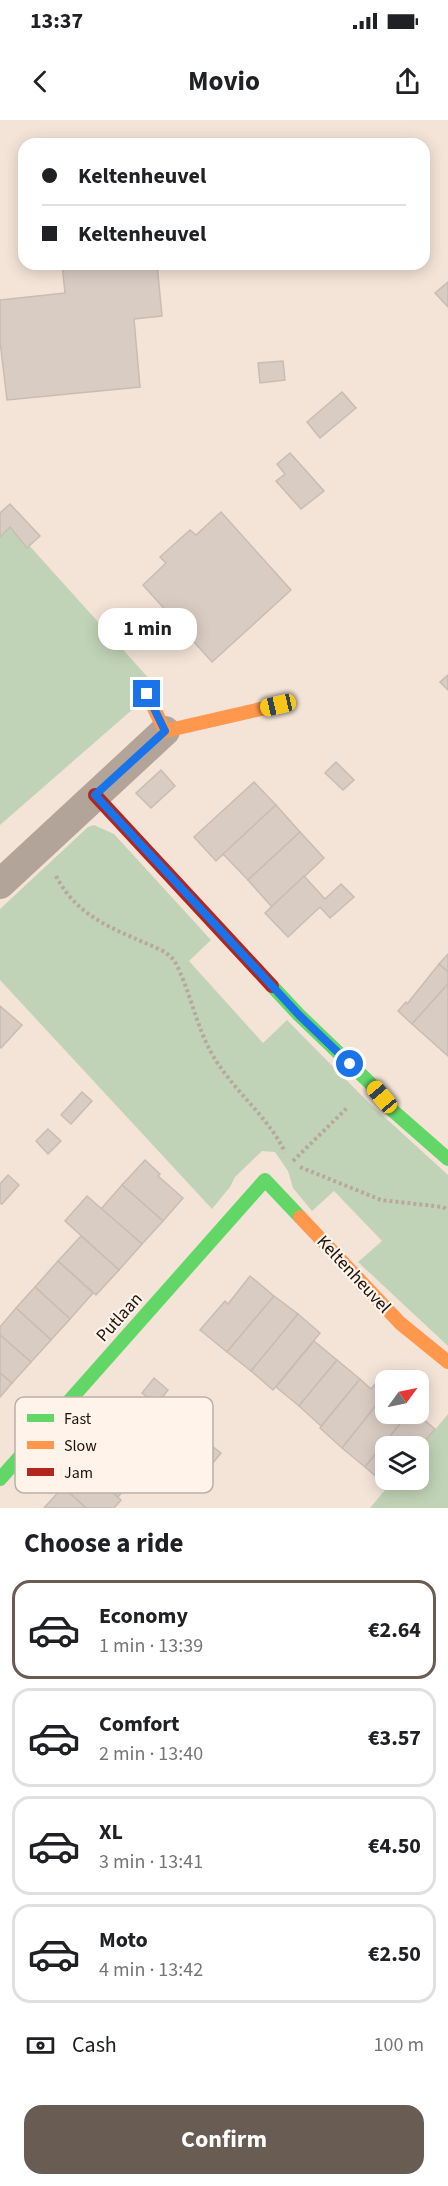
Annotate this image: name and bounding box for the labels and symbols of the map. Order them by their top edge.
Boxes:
callout: 1 min [98,607,196,649]
route end [133,680,160,707]
car [258,692,298,718]
route start [336,1050,363,1077]
car [364,1077,400,1117]
street label: Keltenheuvel [311,1230,396,1319]
street label: Putlaan [90,1287,148,1347]
north arrow [375,1370,429,1424]
legend [15,1397,213,1493]
text: Fast [64,1408,92,1430]
text: Slow [64,1435,97,1457]
text: Jam [64,1462,93,1484]

